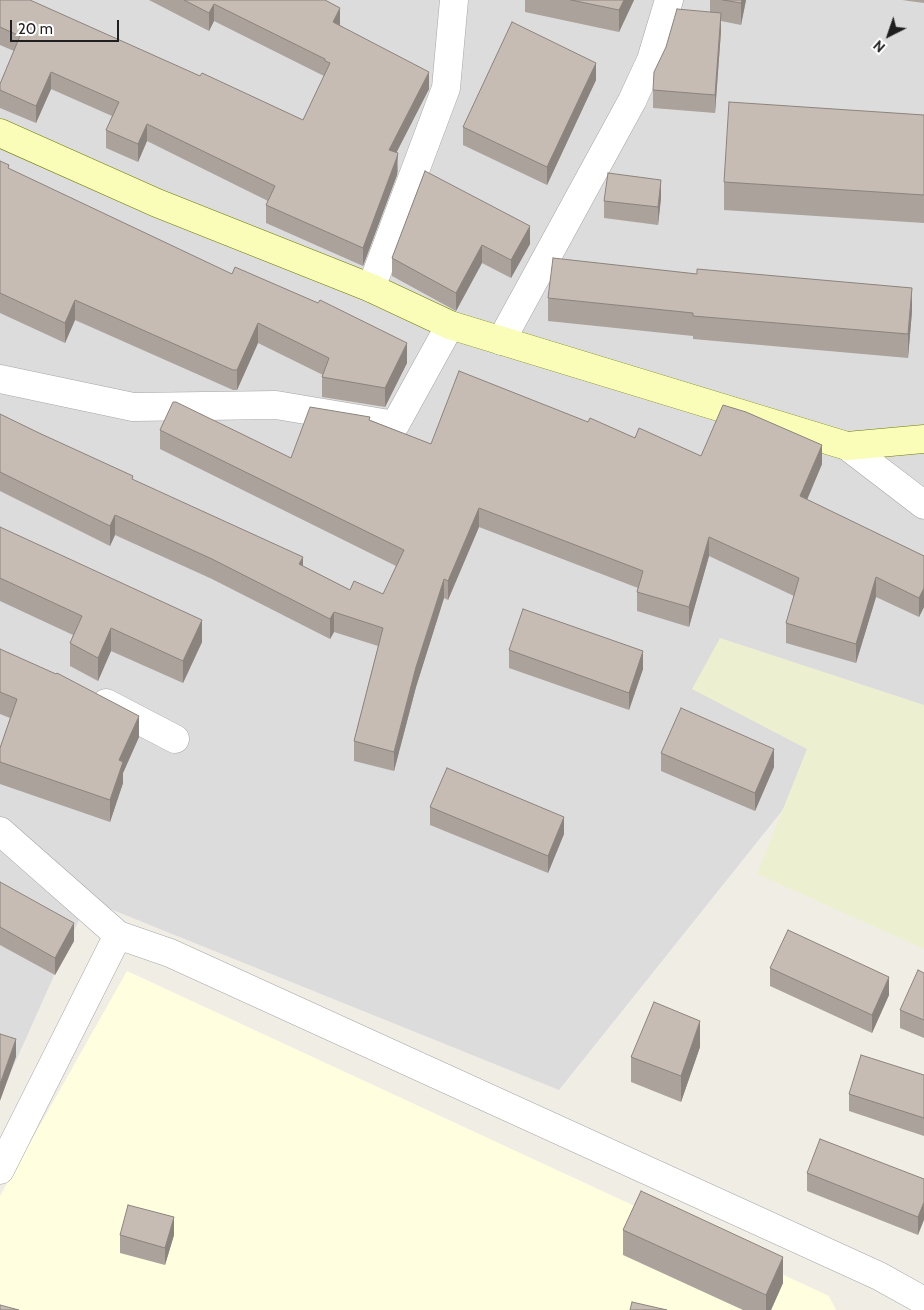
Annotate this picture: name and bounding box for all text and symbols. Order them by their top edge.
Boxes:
scale bar [12,10,121,42]
north arrow [864,10,914,60]
text: 20 m [18,20,53,38]
text: N [870,36,889,56]

